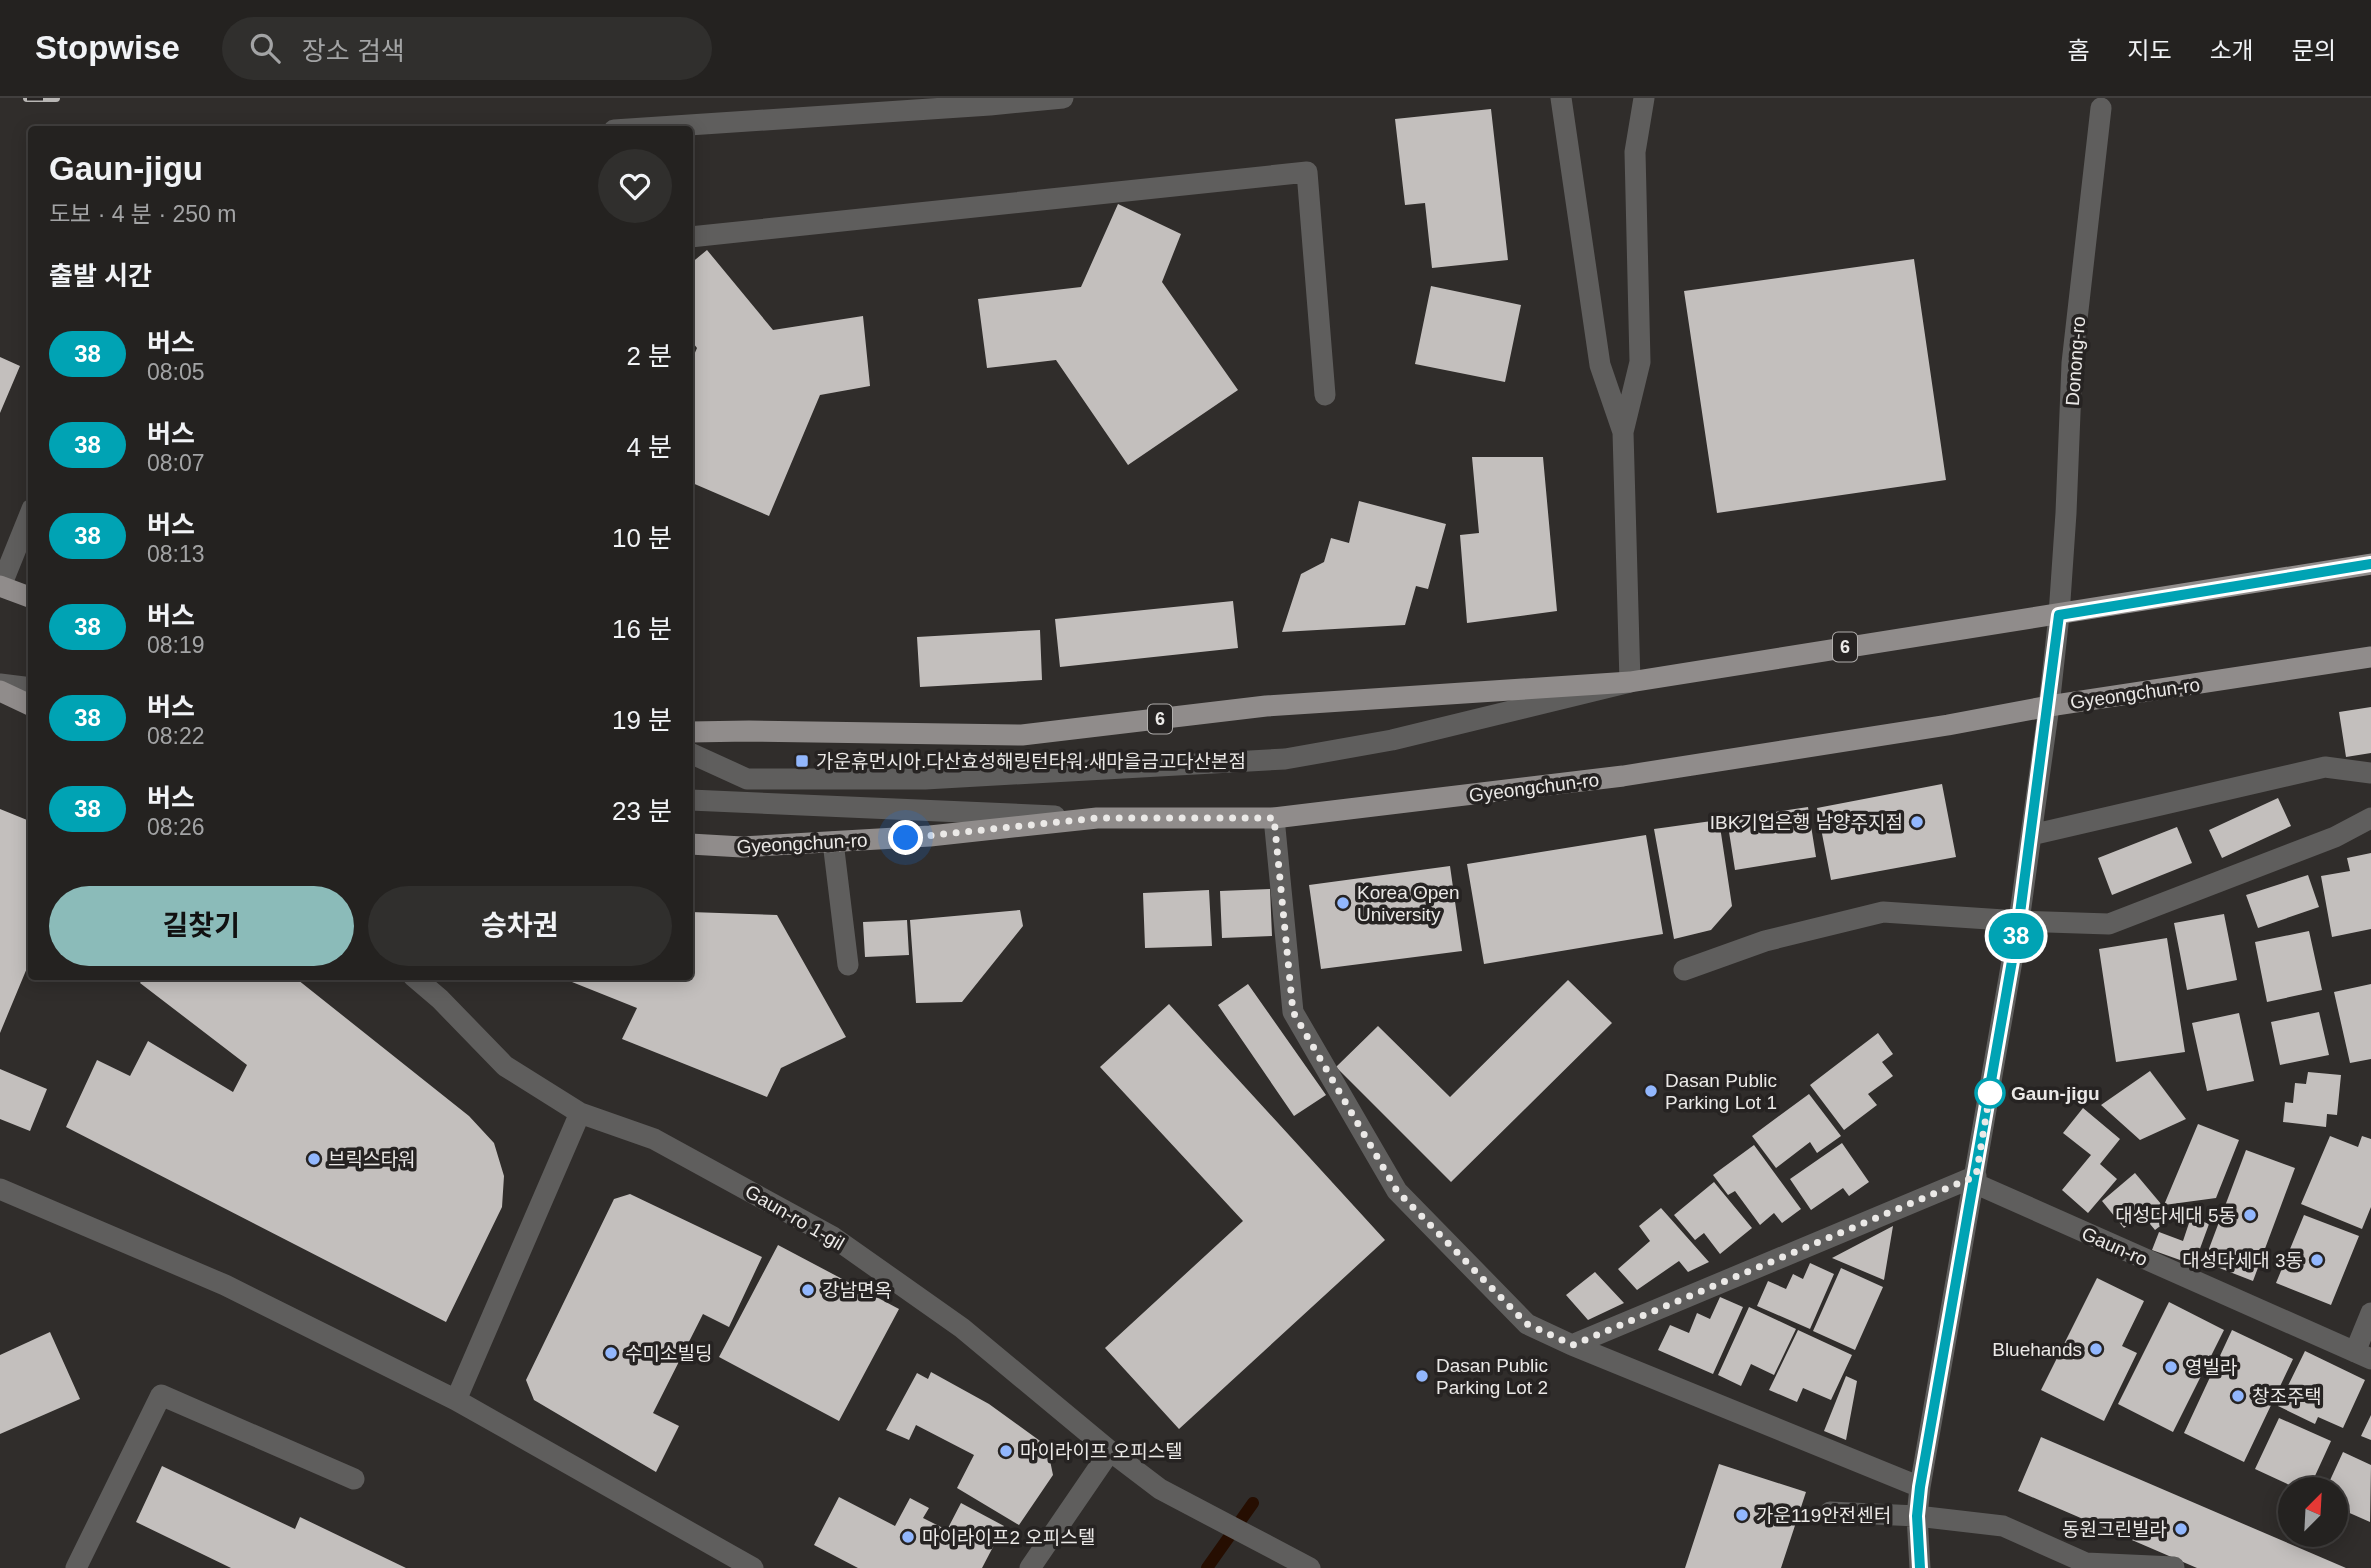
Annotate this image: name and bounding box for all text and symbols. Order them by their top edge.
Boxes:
search box [222,17,712,80]
text: Stopwise [35,29,180,66]
icon: search [246,29,284,67]
text: 장소 검색 [302,36,405,66]
text: 홈 [2067,37,2089,64]
text: 지도 [2127,37,2172,64]
text: 소개 [2210,37,2254,64]
text: 문의 [2292,37,2336,64]
button: heart [598,149,672,223]
text: Gaun-jigu [49,150,203,187]
text: 도보 · 4 분 · 250 m [49,201,236,227]
text: 출발 시간 [49,261,152,291]
street label: Donong-ro [2062,316,2089,407]
text: 버스 [147,328,195,358]
text: 38 [74,340,101,367]
text: 2 분 [626,341,672,371]
text: 08:05 [147,359,205,385]
text: 버스 [147,419,195,449]
text: 38 [74,431,101,458]
text: 4 분 [626,432,672,462]
text: 08:07 [147,450,205,476]
text: 버스 [147,510,195,540]
text: 38 [74,522,101,549]
text: 10 분 [612,523,672,553]
text: 08:13 [147,541,205,567]
text: 버스 [147,601,195,631]
text: 38 [74,613,101,640]
text: 16 분 [612,614,672,644]
text: 08:19 [147,632,205,658]
road number: 6 [1833,632,1857,662]
street label: Gyeongchun-ro [2069,674,2201,713]
text: 버스 [147,692,195,722]
text: 38 [74,704,101,731]
road number: 6 [1148,704,1172,734]
text: 19 분 [612,705,672,735]
text: 08:22 [147,723,205,749]
place label: 가운휴먼시아.다산효성해링턴타워.새마을금고다산본점 [816,751,1246,772]
marker: 가운휴먼시아.다산효성해링턴타워.새마을금고다산본점 [794,753,810,769]
street label: Gyeongchun-ro [1468,769,1600,806]
text: 버스 [147,783,195,813]
text: 38 [74,795,101,822]
text: 23 분 [612,796,672,826]
place label: IBK기업은행 남양주지점 [1710,812,1903,833]
text: 08:26 [147,814,205,840]
marker: IBK기업은행 남양주지점 [1909,814,1925,830]
your location [888,820,923,855]
street label: Gyeongchun-ro [736,830,868,857]
place label: Korea Open University [1357,882,1459,925]
button: 길찾기 [49,886,354,966]
button: 승차권 [368,886,672,966]
marker: Korea Open University [1335,895,1351,911]
line badge: 38 [1984,913,2048,959]
text: 38 [2003,922,2029,949]
place label: Dasan Public Parking Lot 1 [1665,1070,1777,1113]
marker: Gaun-jigu [1975,1078,2005,1108]
marker: Dasan Public Parking Lot 1 [1643,1083,1659,1099]
place label: Gaun-jigu [2011,1083,2100,1104]
place label: 브릭스타워 [328,1149,415,1170]
marker: 브릭스타워 [306,1151,322,1167]
street label: Gaun-ro 1-gil [741,1181,848,1254]
place label: 대성다세대 5동 [2115,1205,2236,1226]
marker: 대성다세대 5동 [2242,1207,2258,1223]
street label: Gaun-ro [2079,1223,2151,1270]
place label: 대성다세대 3동 [2182,1250,2303,1271]
marker: 대성다세대 3동 [2309,1252,2325,1268]
place label: 강남면옥 [822,1280,892,1301]
marker: 강남면옥 [800,1282,816,1298]
place label: Bluehands [1992,1339,2082,1360]
marker: Bluehands [2088,1341,2104,1357]
place label: 수미소빌딩 [625,1343,712,1364]
marker: 수미소빌딩 [603,1345,619,1361]
place label: Dasan Public Parking Lot 2 [1436,1355,1548,1398]
place label: 영빌라 [2185,1357,2237,1378]
marker: 영빌라 [2163,1359,2179,1375]
marker: Dasan Public Parking Lot 2 [1414,1368,1430,1384]
place label: 창조주택 [2252,1386,2322,1407]
marker: 창조주택 [2230,1388,2246,1404]
place label: 마이라이프 오피스텔 [1020,1441,1183,1462]
marker: 마이라이프 오피스텔 [998,1443,1014,1459]
north arrow [2278,1477,2348,1547]
map controls [2278,1477,2348,1547]
place label: 가운119안전센터 [1756,1505,1891,1526]
marker: 가운119안전센터 [1734,1507,1750,1523]
place label: 동원그린빌라 [2062,1519,2167,1540]
marker: 동원그린빌라 [2173,1521,2189,1537]
place label: 마이라이프2 오피스텔 [922,1527,1095,1548]
marker: 마이라이프2 오피스텔 [900,1529,916,1545]

